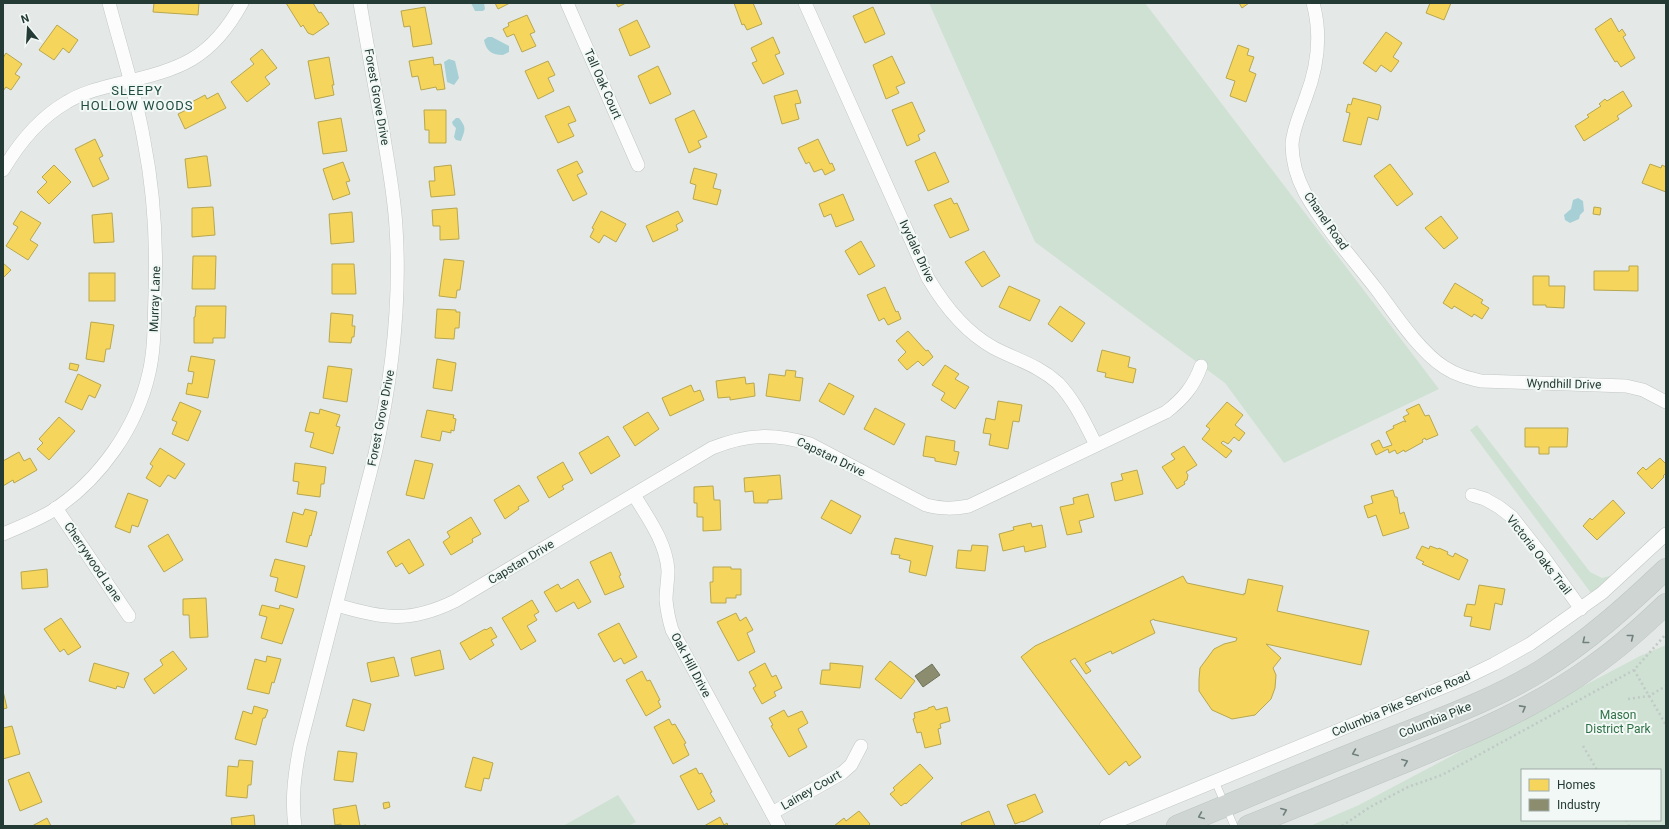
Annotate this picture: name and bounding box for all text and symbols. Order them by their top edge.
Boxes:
north arrow [8,8,48,48]
text: N [19,12,31,26]
street label: Tall Oak Court [581,47,625,121]
street label: Forest Grove Drive [362,48,392,146]
district label: SLEEPY HOLLOW WOODS [80,83,194,113]
street label: Chanel Road [1301,189,1351,253]
street label: Ivydale Drive [896,218,938,284]
street label: Murray Lane [147,266,163,332]
street label: Forest Grove Drive [365,369,397,467]
street label: Wyndhill Drive [1526,376,1602,392]
street label: Capstan Drive [795,434,867,480]
street label: Victoria Oaks Trail [1504,513,1574,597]
street label: Cherrywood Lane [61,519,125,605]
street label: Capstan Drive [486,537,556,587]
street label: Oak Hill Drive [668,630,714,700]
one-way arrow [1626,634,1633,641]
one-way arrow [1582,636,1589,643]
street label: Columbia Pike Service Road [1330,668,1472,740]
street label: Columbia Pike [1397,699,1473,741]
one-way arrow [1519,706,1526,713]
park label: Mason District Park [1585,708,1652,736]
one-way arrow [1352,748,1359,756]
one-way arrow [1400,759,1408,767]
street label: Lainey Court [778,767,844,813]
legend [1521,769,1661,821]
text: Homes [1557,778,1595,792]
text: Industry [1557,798,1601,812]
one-way arrow [1281,808,1288,816]
one-way arrow [1198,811,1206,819]

